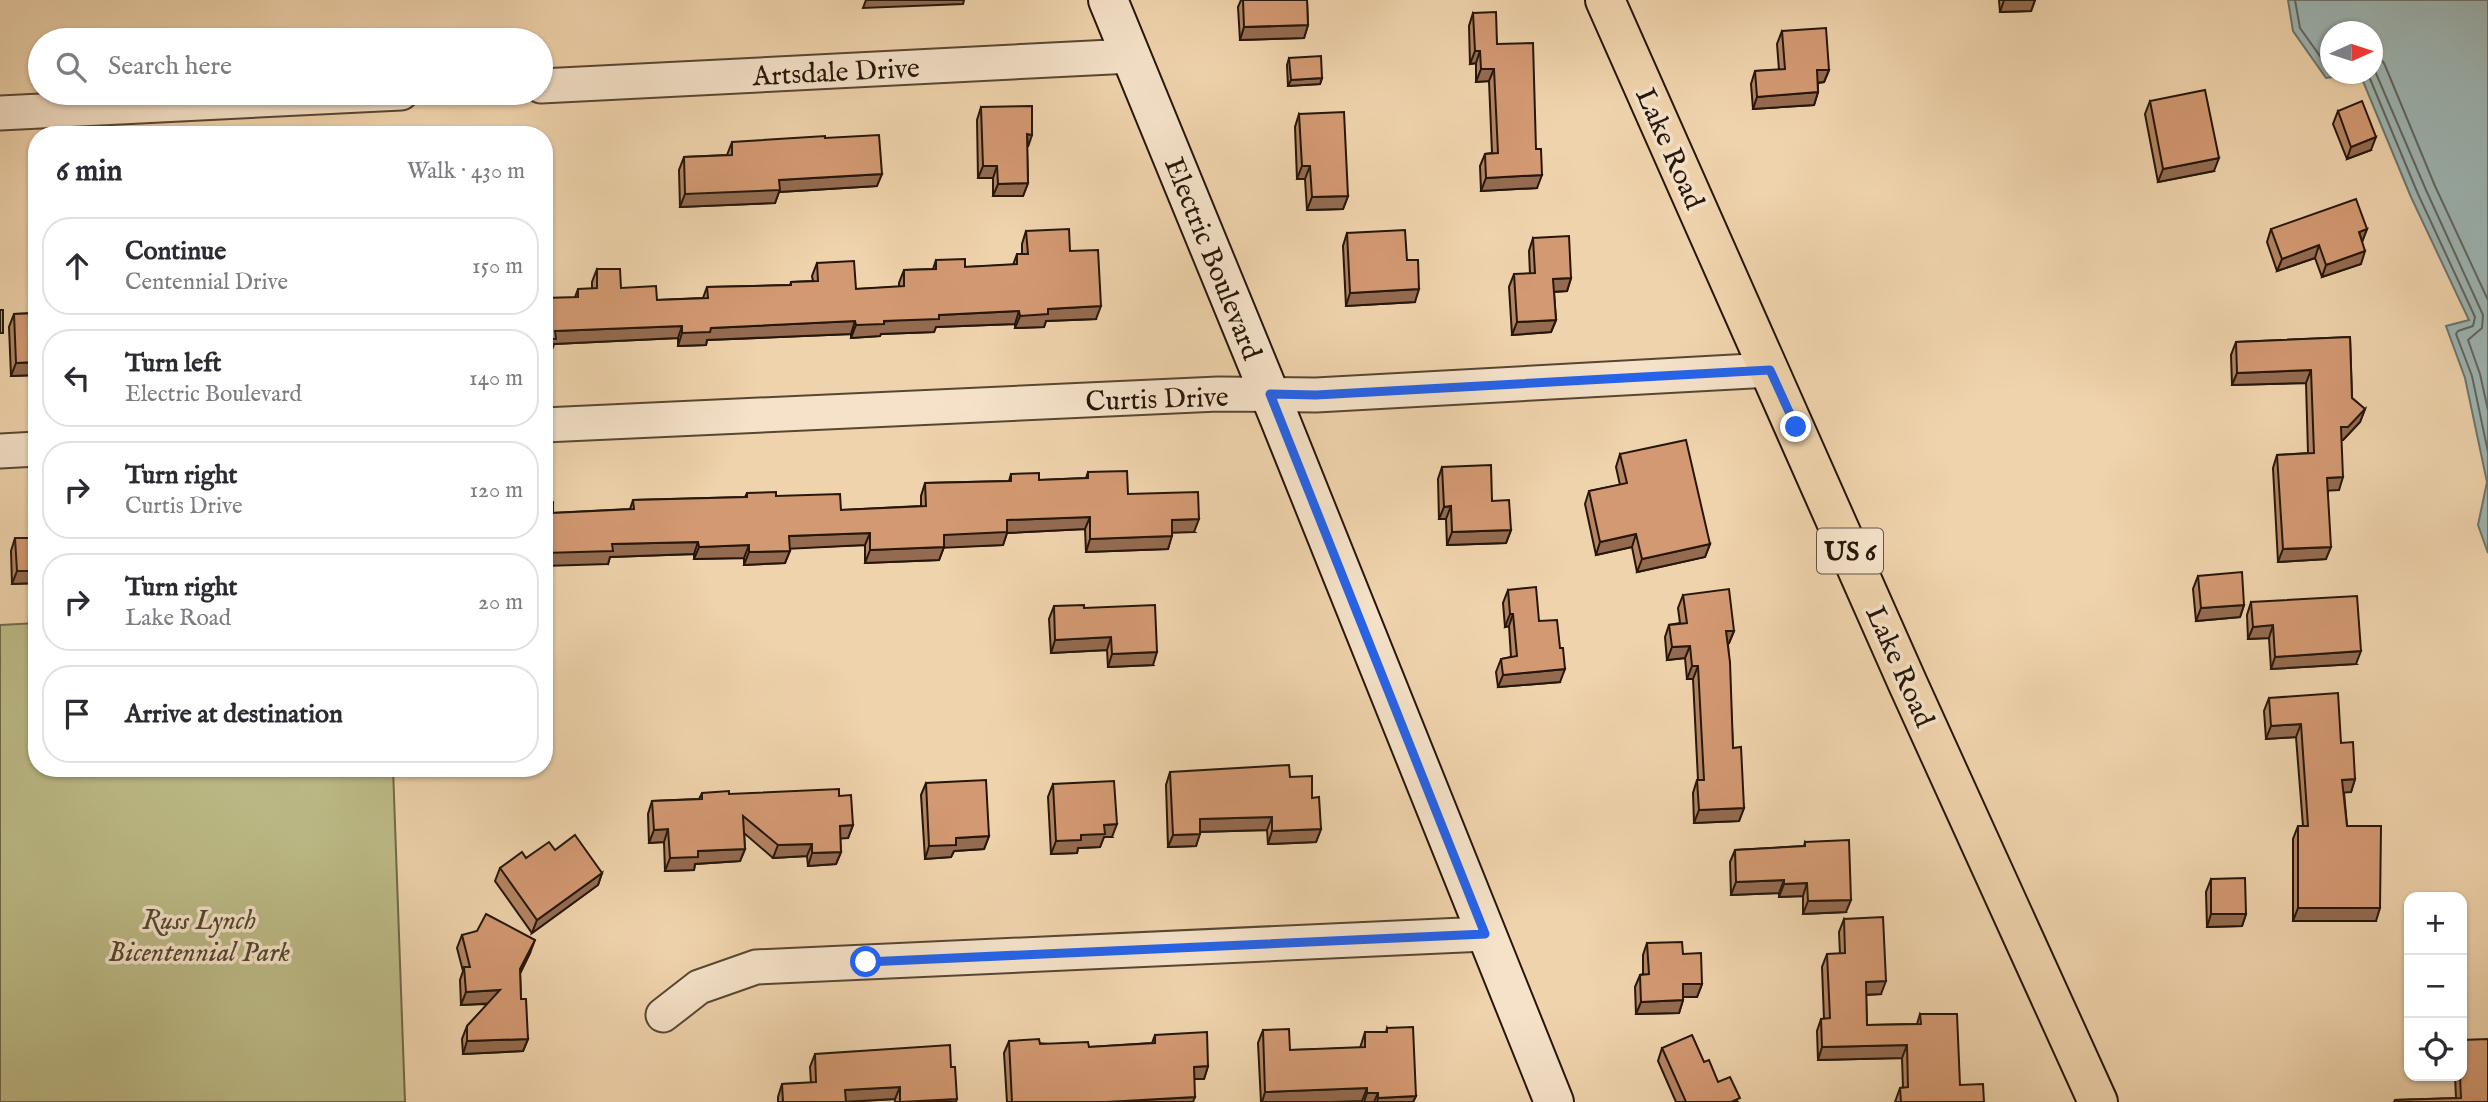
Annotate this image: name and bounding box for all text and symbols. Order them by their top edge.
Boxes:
north arrow [2320,21,2383,84]
search box [28,28,553,105]
icon: search [52,48,90,86]
text: Search here [108,50,232,83]
street label: Artsdale Drive [751,52,921,95]
street label: Lake Road [1626,83,1711,215]
text: 6 min [56,153,122,191]
street label: Electric Boulevard [1155,153,1268,365]
text: Walk · 430 m [407,157,525,186]
text: Continue [125,235,226,268]
icon: ahead [58,247,96,285]
text: 150 m [472,252,523,281]
text: Centennial Drive [125,268,288,297]
text: Turn left [125,347,222,380]
icon: left [58,359,96,397]
text: 140 m [469,364,523,393]
text: Electric Boulevard [125,380,302,409]
street label: Curtis Drive [1085,381,1229,420]
route end [1780,411,1811,442]
text: Turn right [125,459,238,492]
icon: right [58,471,96,509]
text: 120 m [470,476,523,505]
text: Curtis Drive [125,492,243,521]
road number: US 6 [1817,528,1883,573]
text: Turn right [125,571,238,604]
icon: right [58,583,96,621]
text: 20 m [478,588,523,617]
street label: Lake Road [1856,601,1941,733]
text: Lake Road [125,604,231,633]
icon: arrive [58,695,96,733]
text: Arrive at destination [125,698,343,731]
map controls [2404,892,2467,1081]
button: + [2404,892,2467,955]
park label: Russ Lynch Bicentennial Park [108,904,290,971]
route start [850,946,881,977]
button: − [2404,955,2467,1018]
button: locate [2404,1018,2467,1081]

